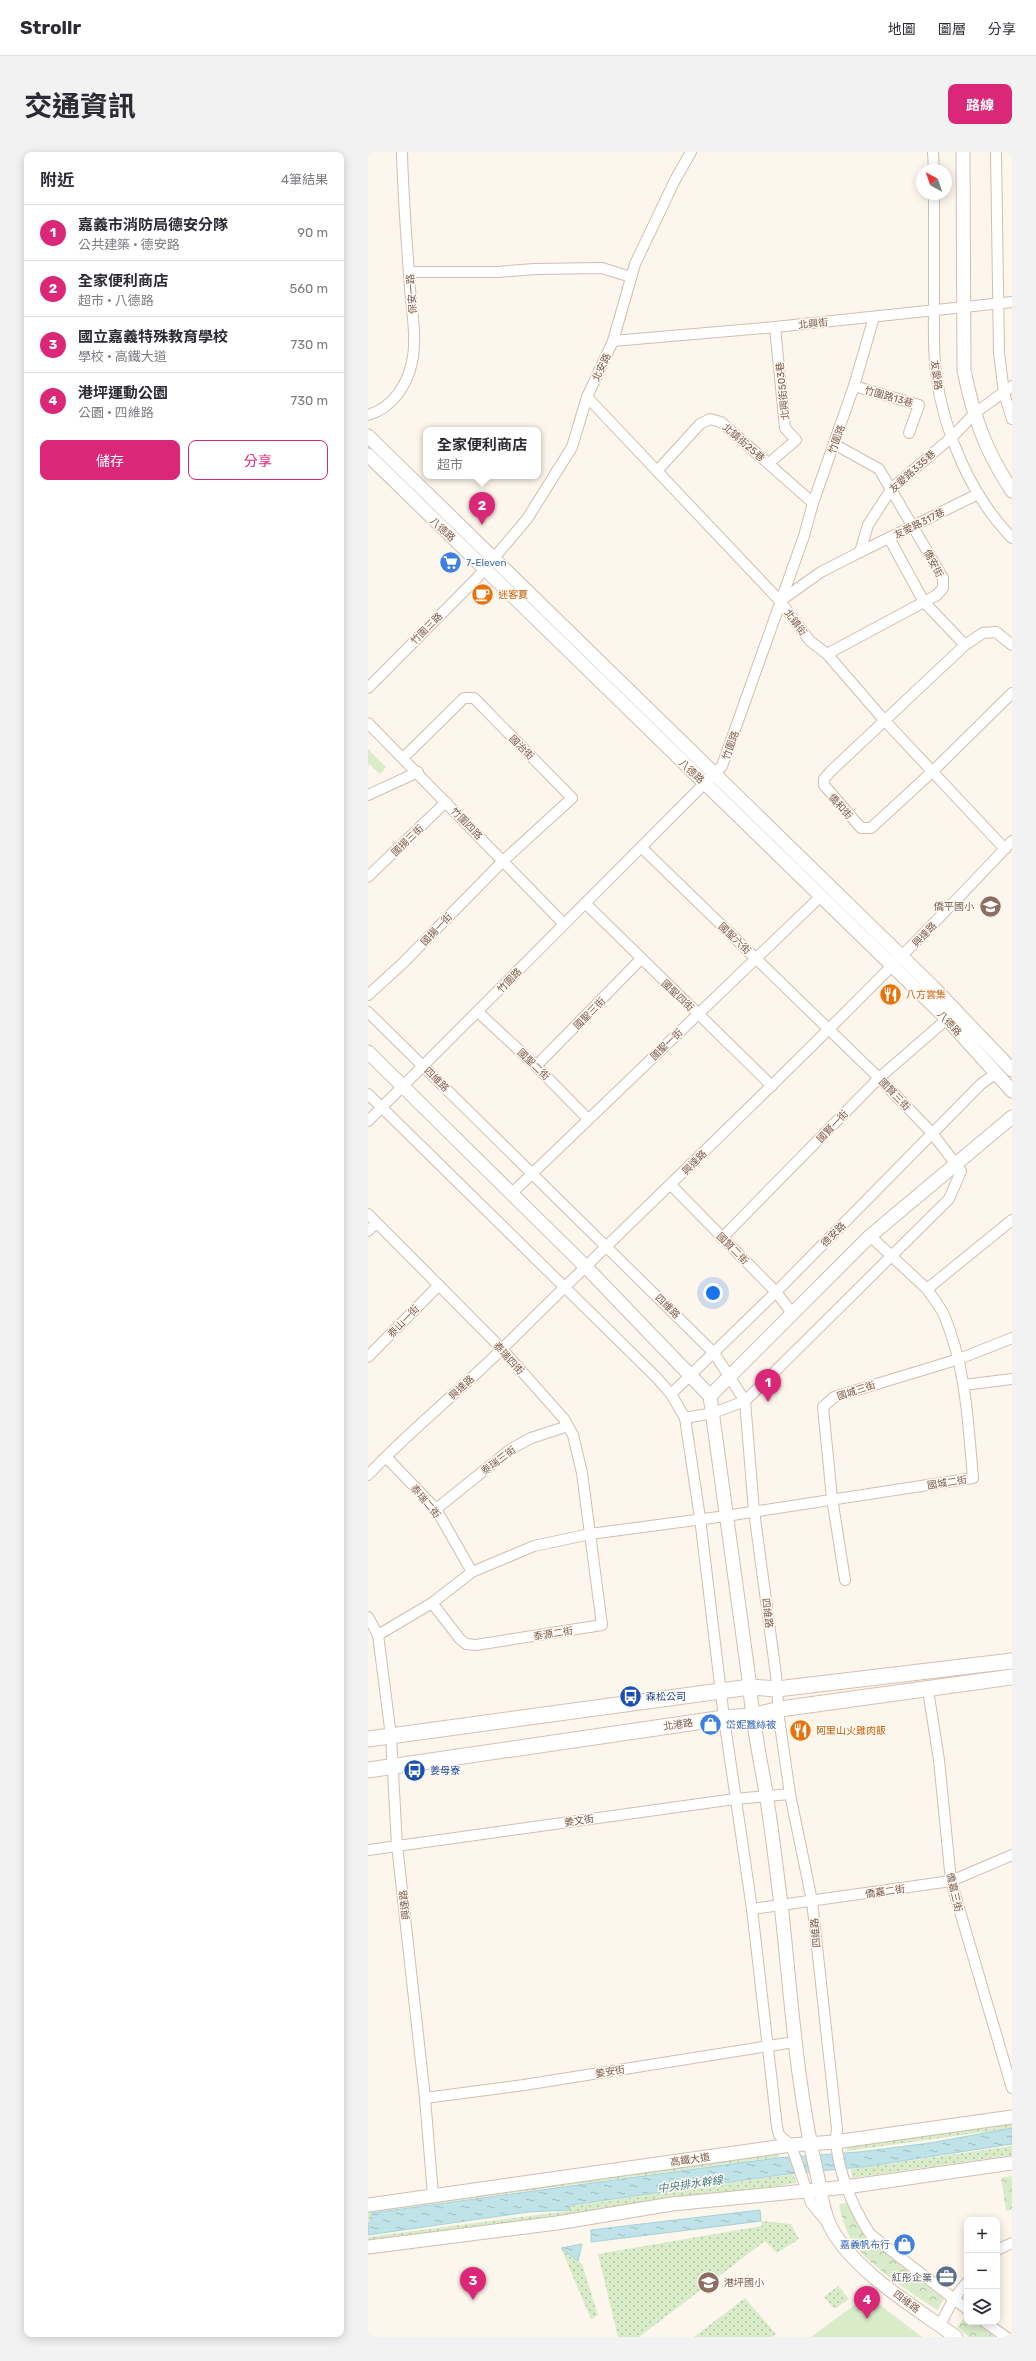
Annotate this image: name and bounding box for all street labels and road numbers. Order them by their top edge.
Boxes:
street label: 保安一路 [405,274,419,314]
street label: 北興街 [798,316,829,332]
street label: 北安路 [590,351,614,384]
street label: 友愛路 [928,359,944,391]
street label: 北興街503巷 [774,361,792,421]
street label: 竹圍路13巷 [863,384,915,410]
street label: 北鎮街25巷 [720,421,767,464]
street label: 竹圍路 [826,423,848,455]
street label: 友愛路335巷 [887,448,938,496]
street label: 友愛路317巷 [892,506,947,541]
street label: 八德路 [427,515,457,544]
street label: 僑安街 [920,547,945,580]
street label: 北鎮街 [781,607,809,638]
street label: 竹圍三路 [408,610,445,647]
street label: 竹圍路 [720,729,742,761]
street label: 國治街 [506,733,536,763]
street label: 八德路 [676,757,706,786]
street label: 僑和街 [825,791,855,822]
street label: 竹圍四路 [448,805,484,842]
street label: 國揚三街 [389,823,426,859]
street label: 國揚一街 [419,911,455,948]
street label: 興達路 [910,920,939,950]
street label: 國聖六街 [716,921,753,957]
street label: 竹圍路 [495,966,524,996]
street label: 國聖四街 [659,978,696,1014]
street label: 國聖三街 [571,995,608,1032]
street label: 八德路 [935,1009,964,1039]
street label: 國聖一街 [648,1027,685,1063]
street label: 國聖二街 [515,1047,552,1083]
street label: 四維路 [421,1065,451,1095]
street label: 國賢三街 [876,1076,912,1113]
street label: 國賢一街 [815,1108,851,1145]
street label: 興達路 [680,1148,710,1178]
street label: 德安路 [819,1220,849,1250]
street label: 國賢二街 [714,1230,751,1267]
street label: 四維路 [652,1292,682,1322]
street label: 泰山一街 [386,1303,422,1340]
street label: 泰瑞四街 [490,1340,526,1378]
street label: 興達路 [447,1373,477,1402]
street label: 國城三街 [835,1379,877,1403]
street label: 泰瑞三街 [479,1444,518,1477]
street label: 國城二街 [926,1474,968,1492]
street label: 泰瑞二街 [408,1482,443,1521]
street label: 四維路 [759,1598,775,1629]
street label: 泰源二街 [532,1625,574,1643]
street label: 北港路 [662,1717,694,1733]
street label: 姜文街 [563,1813,595,1829]
street label: 僑嘉三街 [943,1870,964,1913]
street label: 僑嘉二街 [864,1883,906,1901]
street label: 興達路 [397,1889,413,1920]
street label: 四維路 [809,1917,823,1948]
street label: 姜安街 [594,2064,626,2080]
street label: 高鐵大道 [669,2151,711,2169]
street label: 四維路 [891,2288,922,2316]

